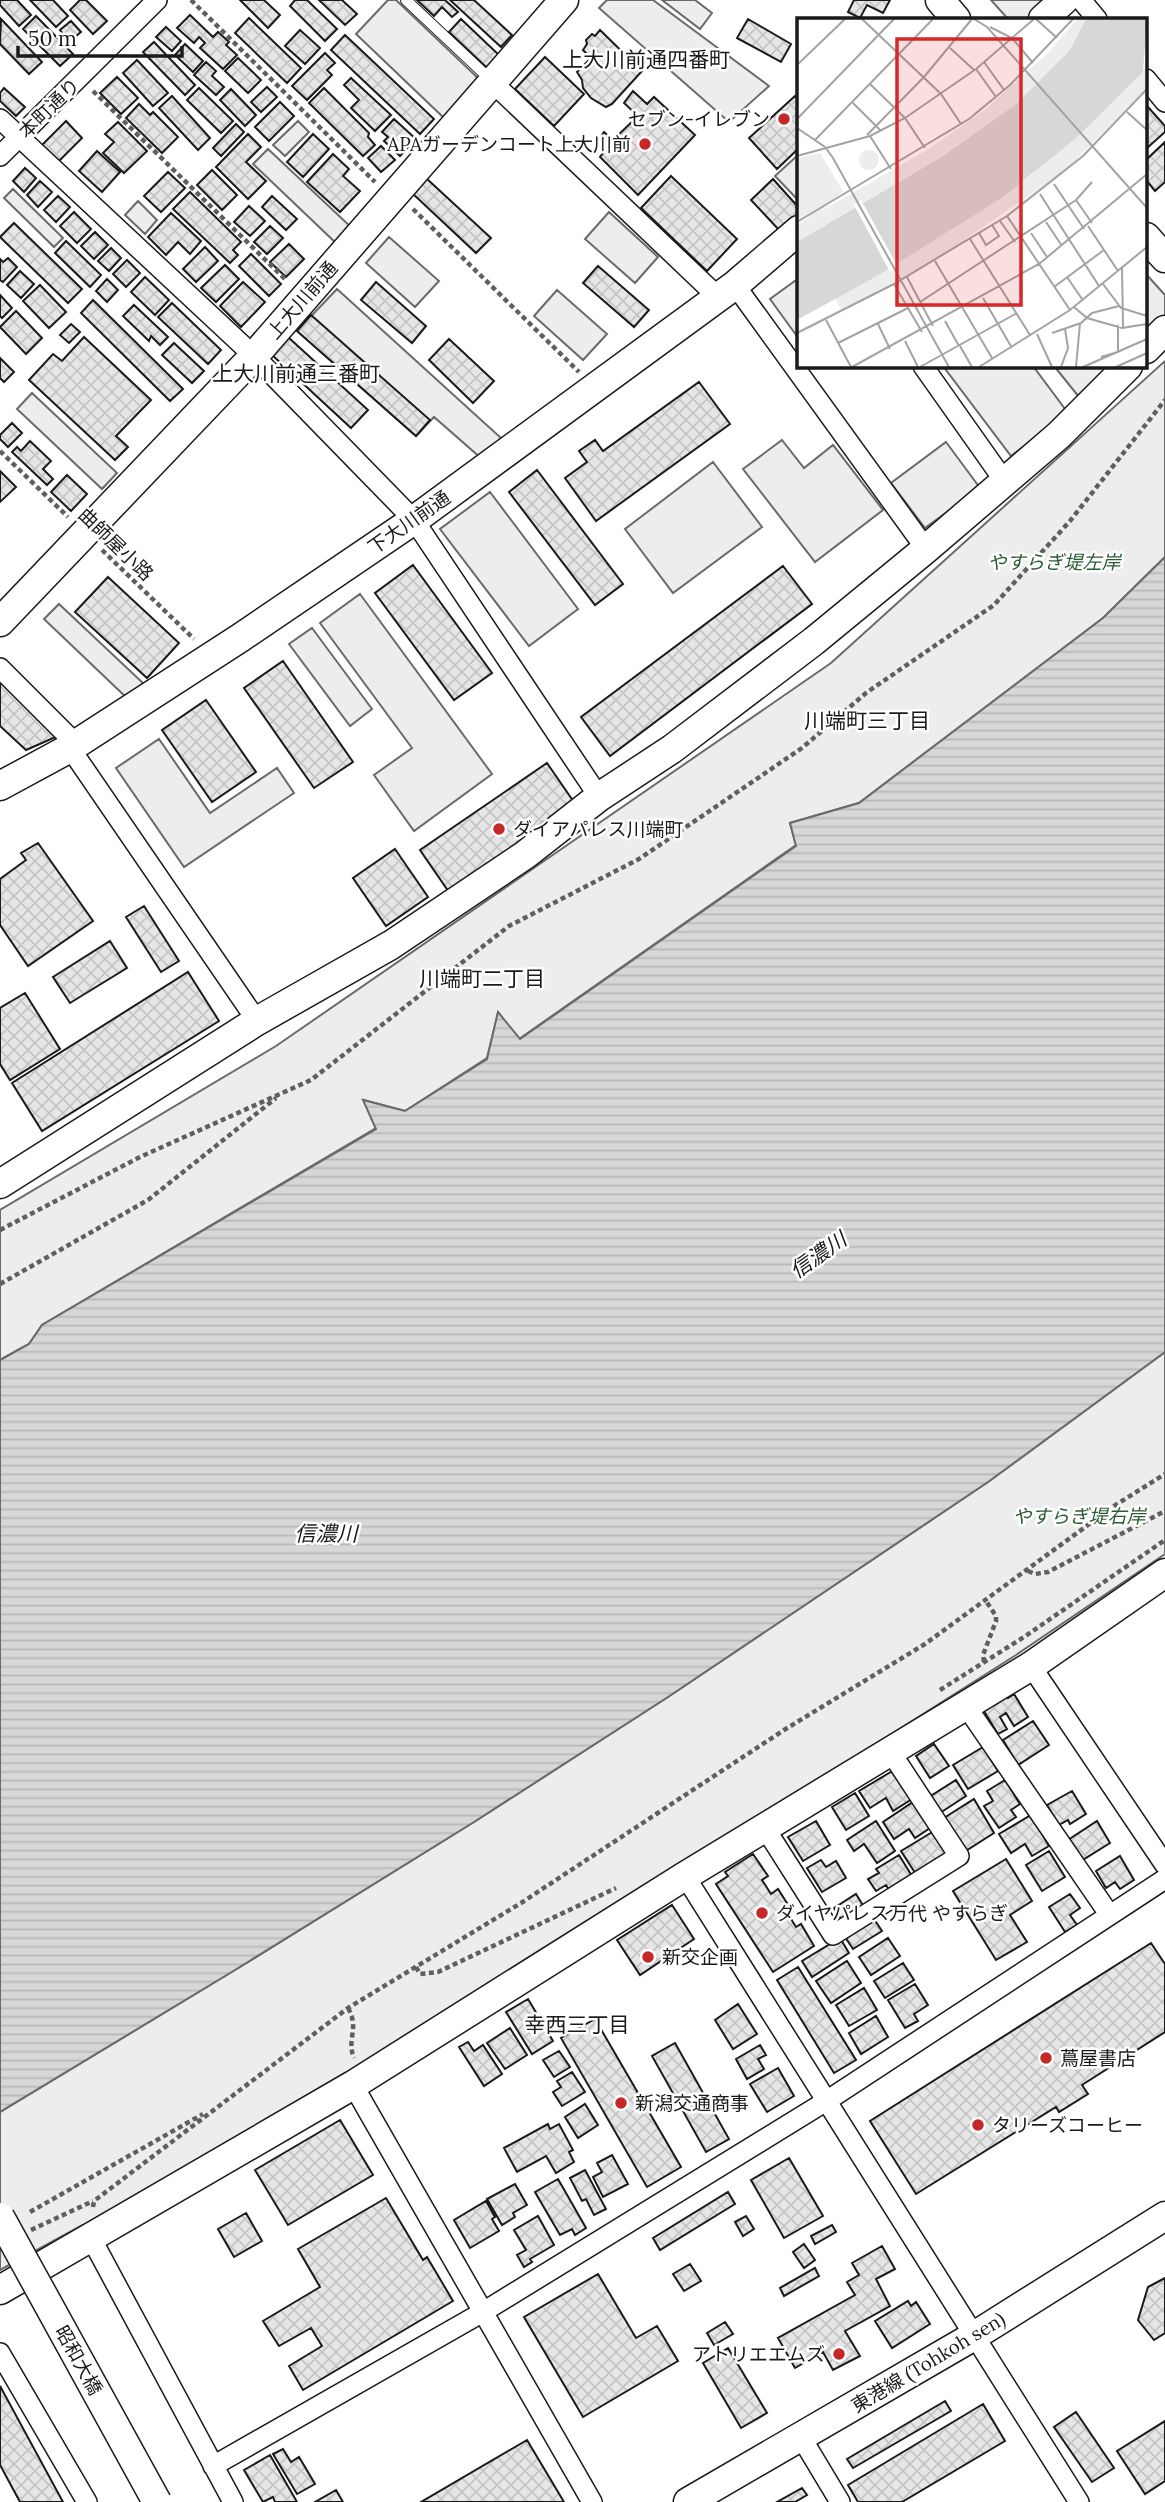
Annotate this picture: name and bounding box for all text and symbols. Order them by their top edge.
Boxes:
scale bar [18,14,182,58]
inset map [797,18,1148,368]
text: 50 m [28,25,77,52]
district label: 上大川前通四番町 [562,46,730,73]
street label: 本町通り [13,73,85,143]
place label: セブン-イレブン [628,107,770,131]
marker: セブン-イレブン [776,111,792,127]
place label: APAガーデンコート上大川前 [386,132,631,156]
marker: APAガーデンコート上大川前 [637,136,653,152]
street label: 上大川前通 [262,256,342,344]
district label: 上大川前通三番町 [212,360,380,387]
street label: 下大川前通 [363,485,455,559]
street label: 曲師屋小路 [73,502,159,586]
park label: やすらぎ堤左岸 [987,550,1122,574]
district label: 川端町三丁目 [804,707,930,734]
place label: ダイアパレス川端町 [513,817,684,841]
marker: ダイアパレス川端町 [491,821,507,837]
district label: 川端町二丁目 [419,965,545,992]
water label: 信濃川 [784,1225,853,1284]
park label: やすらぎ堤右岸 [1012,1504,1147,1528]
water label: 信濃川 [295,1520,359,1547]
place label: ダイヤパレス万代 やすらぎ [776,1901,1008,1925]
marker: ダイヤパレス万代 やすらぎ [754,1905,770,1921]
place label: 新交企画 [662,1945,738,1969]
marker: 新交企画 [640,1949,656,1965]
district label: 幸西三丁目 [525,2011,630,2038]
place label: 蔦屋書店 [1060,2046,1136,2070]
marker: 蔦屋書店 [1038,2050,1054,2066]
place label: 新潟交通商事 [635,2091,749,2115]
marker: 新潟交通商事 [613,2095,629,2111]
place label: タリーズコーヒー [992,2113,1143,2137]
marker: タリーズコーヒー [970,2117,986,2133]
street label: 東港線 (Tohkoh sen) [847,2306,1010,2418]
street label: 昭和大橋 [50,2321,108,2399]
place label: アトリエエムズ [692,2342,825,2366]
marker: アトリエエムズ [831,2346,847,2362]

